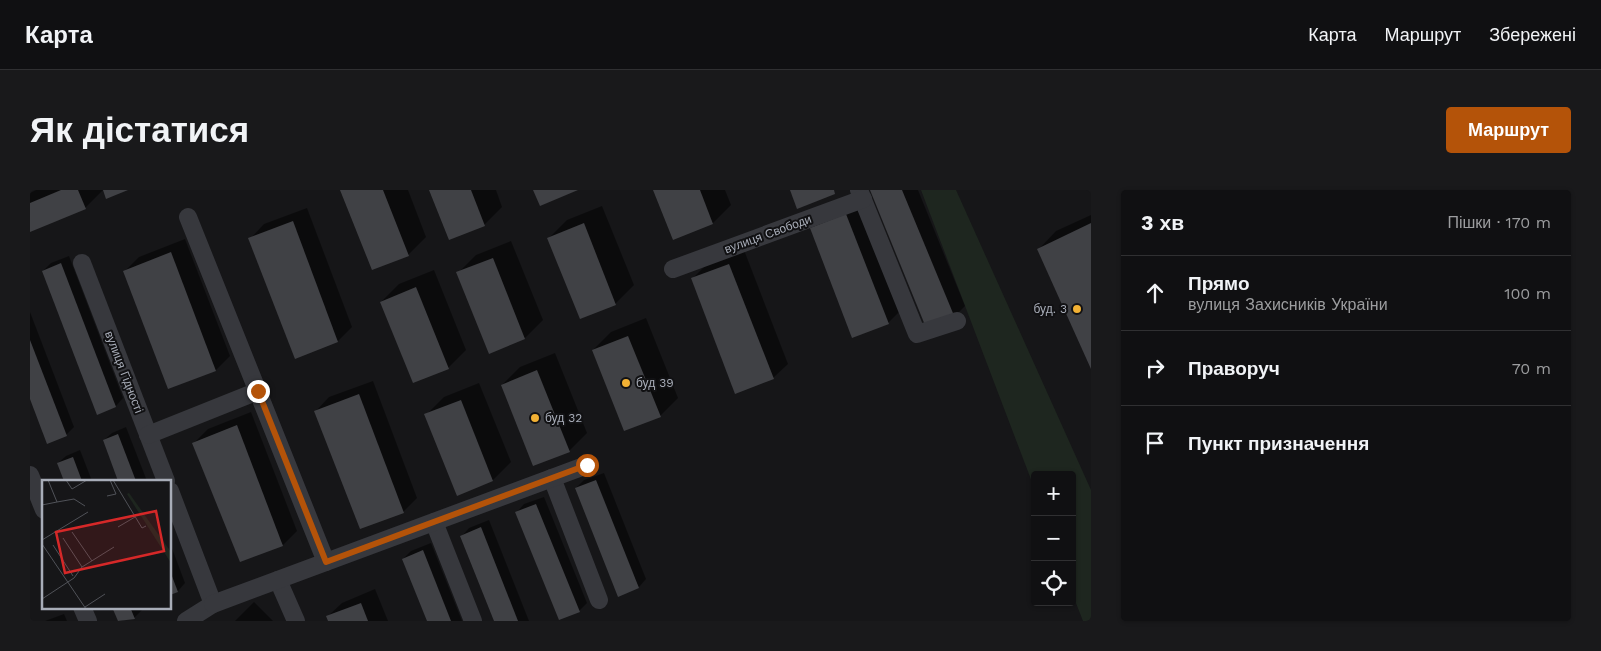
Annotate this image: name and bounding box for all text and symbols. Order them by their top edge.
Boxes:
text: Карта [25,21,93,49]
text: Карта [1308,24,1356,45]
text: Маршрут [1384,24,1461,45]
text: Збережені [1489,24,1576,45]
button: Маршрут [1446,107,1571,153]
text: Як дістатися [30,109,249,151]
text: 3 хв [1141,210,1184,235]
street label: вулиця Свободи [723,212,813,256]
text: Пішки · 170 m [1447,213,1551,232]
text: Прямо [1188,272,1250,295]
icon: ahead [1141,279,1169,307]
text: 100 m [1504,284,1551,303]
text: вулиця Захисників України [1188,295,1388,314]
place label: буд. 3 [1034,302,1067,316]
marker: буд. 3 [1071,303,1083,315]
street label: вулиця Гідності [102,329,146,415]
icon: right [1141,354,1169,382]
text: Праворуч [1188,357,1280,380]
text: 70 m [1512,359,1551,378]
place label: буд 39 [636,376,674,390]
marker: буд 39 [620,377,632,389]
route end [247,380,270,403]
place label: буд 32 [545,411,582,425]
marker: буд 32 [529,412,541,424]
icon: arrive [1141,429,1169,457]
text: Пункт призначення [1188,432,1369,455]
route start [576,454,599,477]
map controls [1031,471,1076,606]
button: + [1031,471,1076,516]
inset map [42,480,171,608]
button: − [1031,516,1076,561]
button: locate [1031,561,1076,606]

